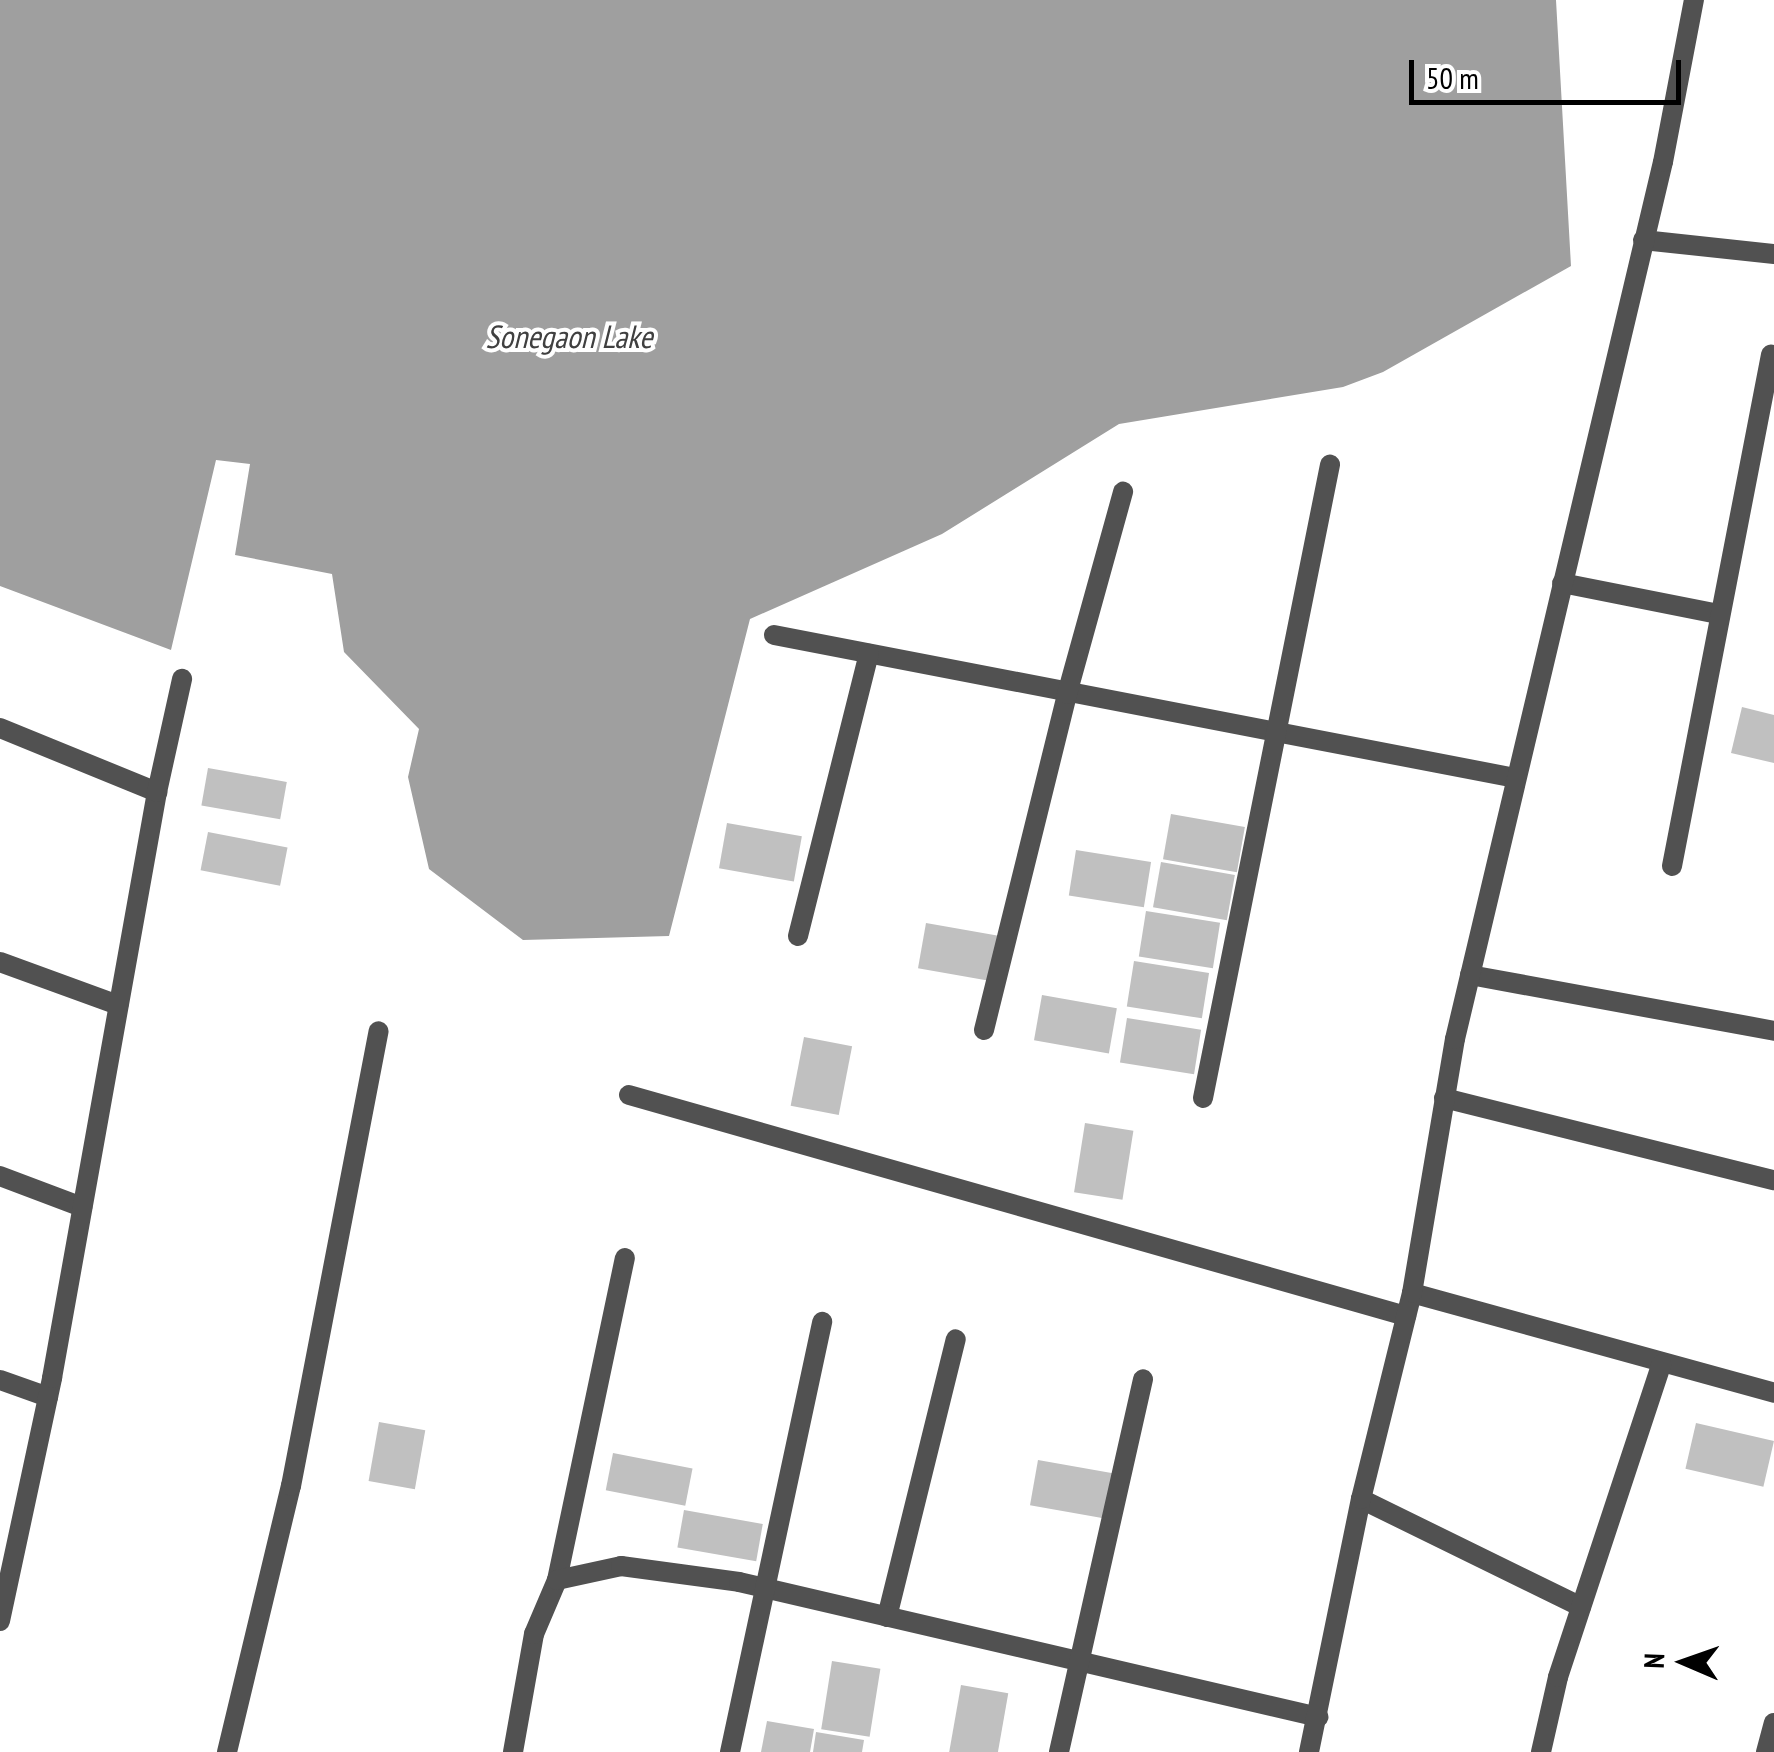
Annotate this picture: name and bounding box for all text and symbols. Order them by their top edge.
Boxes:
scale bar [1414,40,1686,102]
text: 50 m [1426,58,1479,97]
water label: Sonegaon Lake [486,317,652,355]
north arrow [1634,1612,1734,1712]
text: N [1635,1653,1672,1669]

